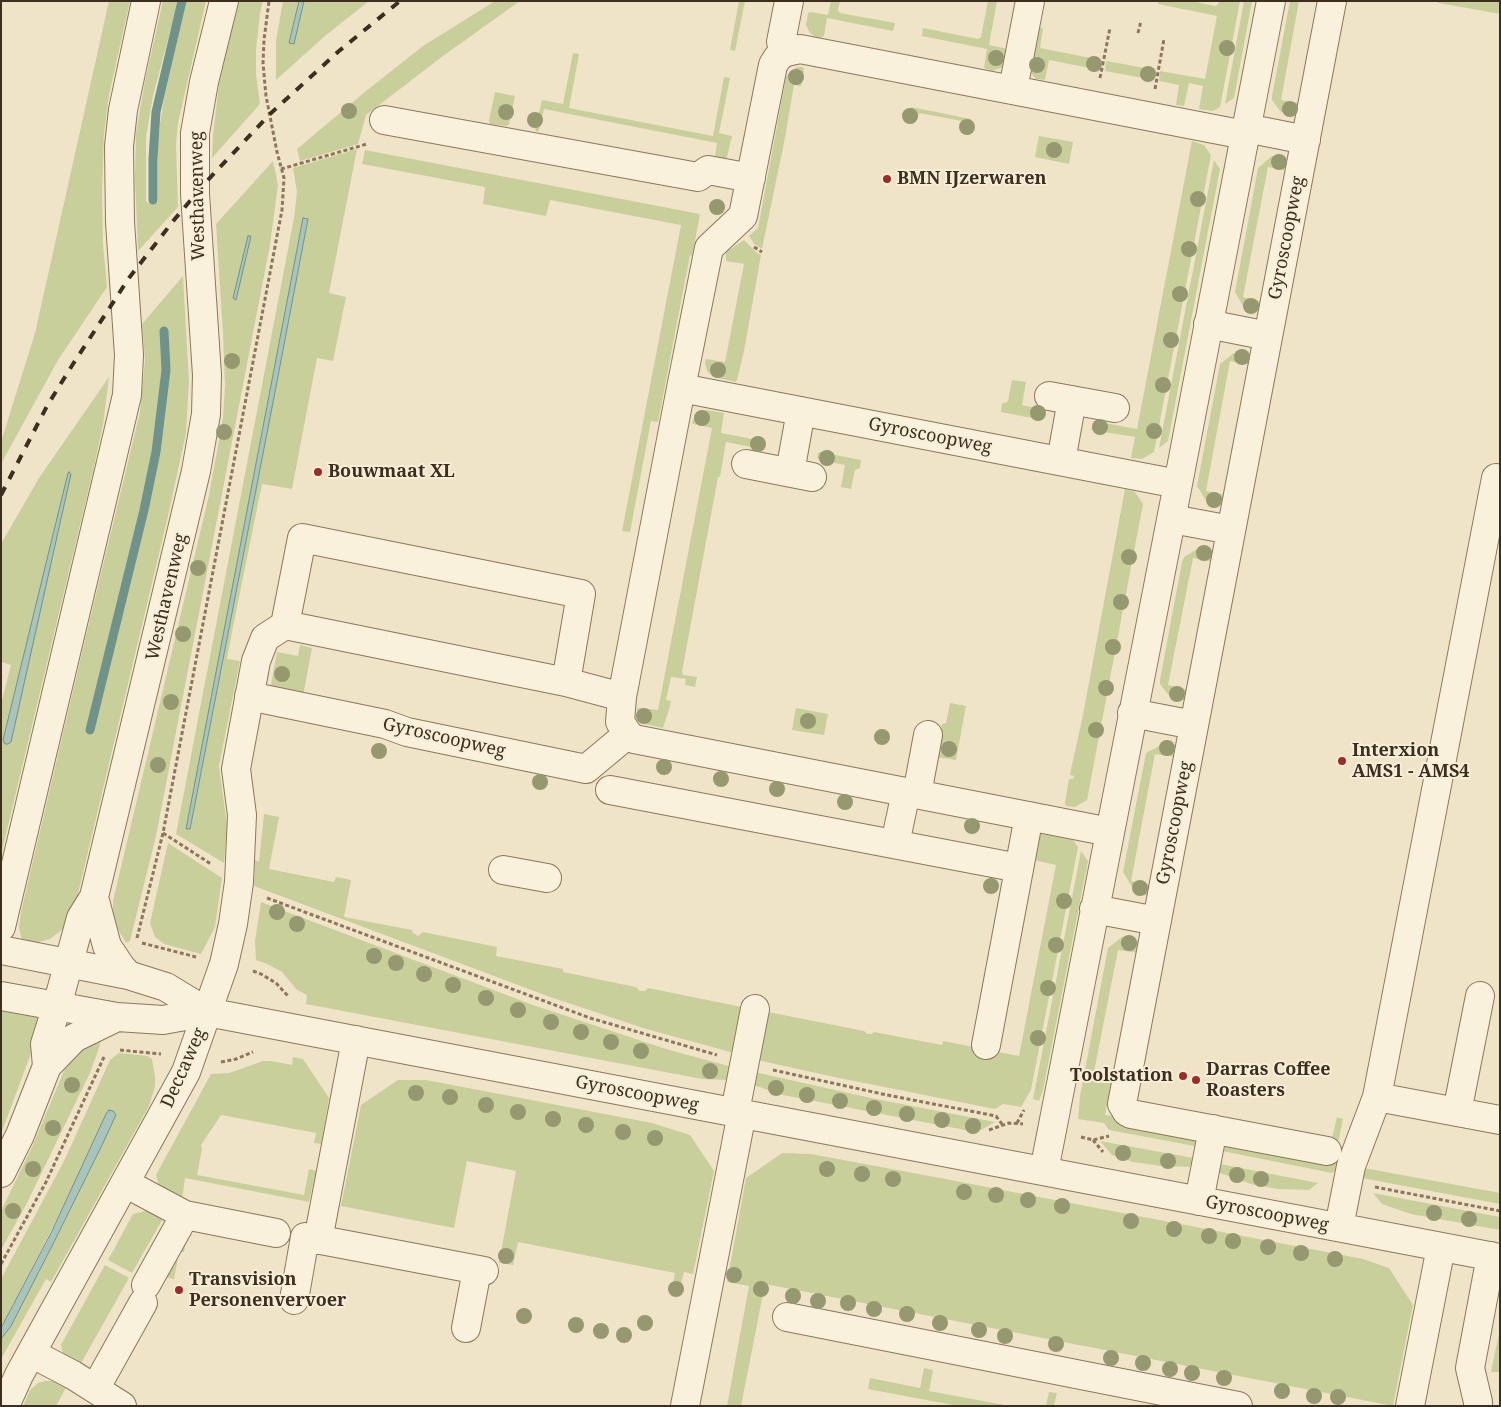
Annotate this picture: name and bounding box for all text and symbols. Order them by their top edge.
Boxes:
street label: Westhavenweg [186,131,210,261]
place label: BMN IJzerwaren [897,168,1047,190]
marker: BMN IJzerwaren [881,173,893,185]
street label: Gyroscoopweg [1264,174,1310,302]
street label: Gyroscoopweg [866,413,994,459]
place label: Bouwmaat XL [328,461,455,483]
marker: Bouwmaat XL [312,466,324,478]
street label: Westhavenweg [142,531,192,663]
street label: Gyroscoopweg [380,713,508,763]
place label: Interxion AMS1 - AMS4 [1352,740,1470,782]
marker: Interxion AMS1 - AMS4 [1336,755,1348,767]
street label: Gyroscoopweg [1152,759,1198,887]
street label: Deccaweg [157,1025,211,1111]
place label: Darras Coffee Roasters [1206,1059,1331,1102]
place label: Toolstation [1070,1065,1173,1087]
marker: Toolstation [1177,1070,1189,1082]
street label: Gyroscoopweg [573,1071,701,1117]
marker: Darras Coffee Roasters [1190,1074,1202,1086]
street label: Gyroscoopweg [1203,1191,1331,1237]
place label: Transvision Personenvervoer [189,1269,346,1312]
marker: Transvision Personenvervoer [173,1284,185,1296]

